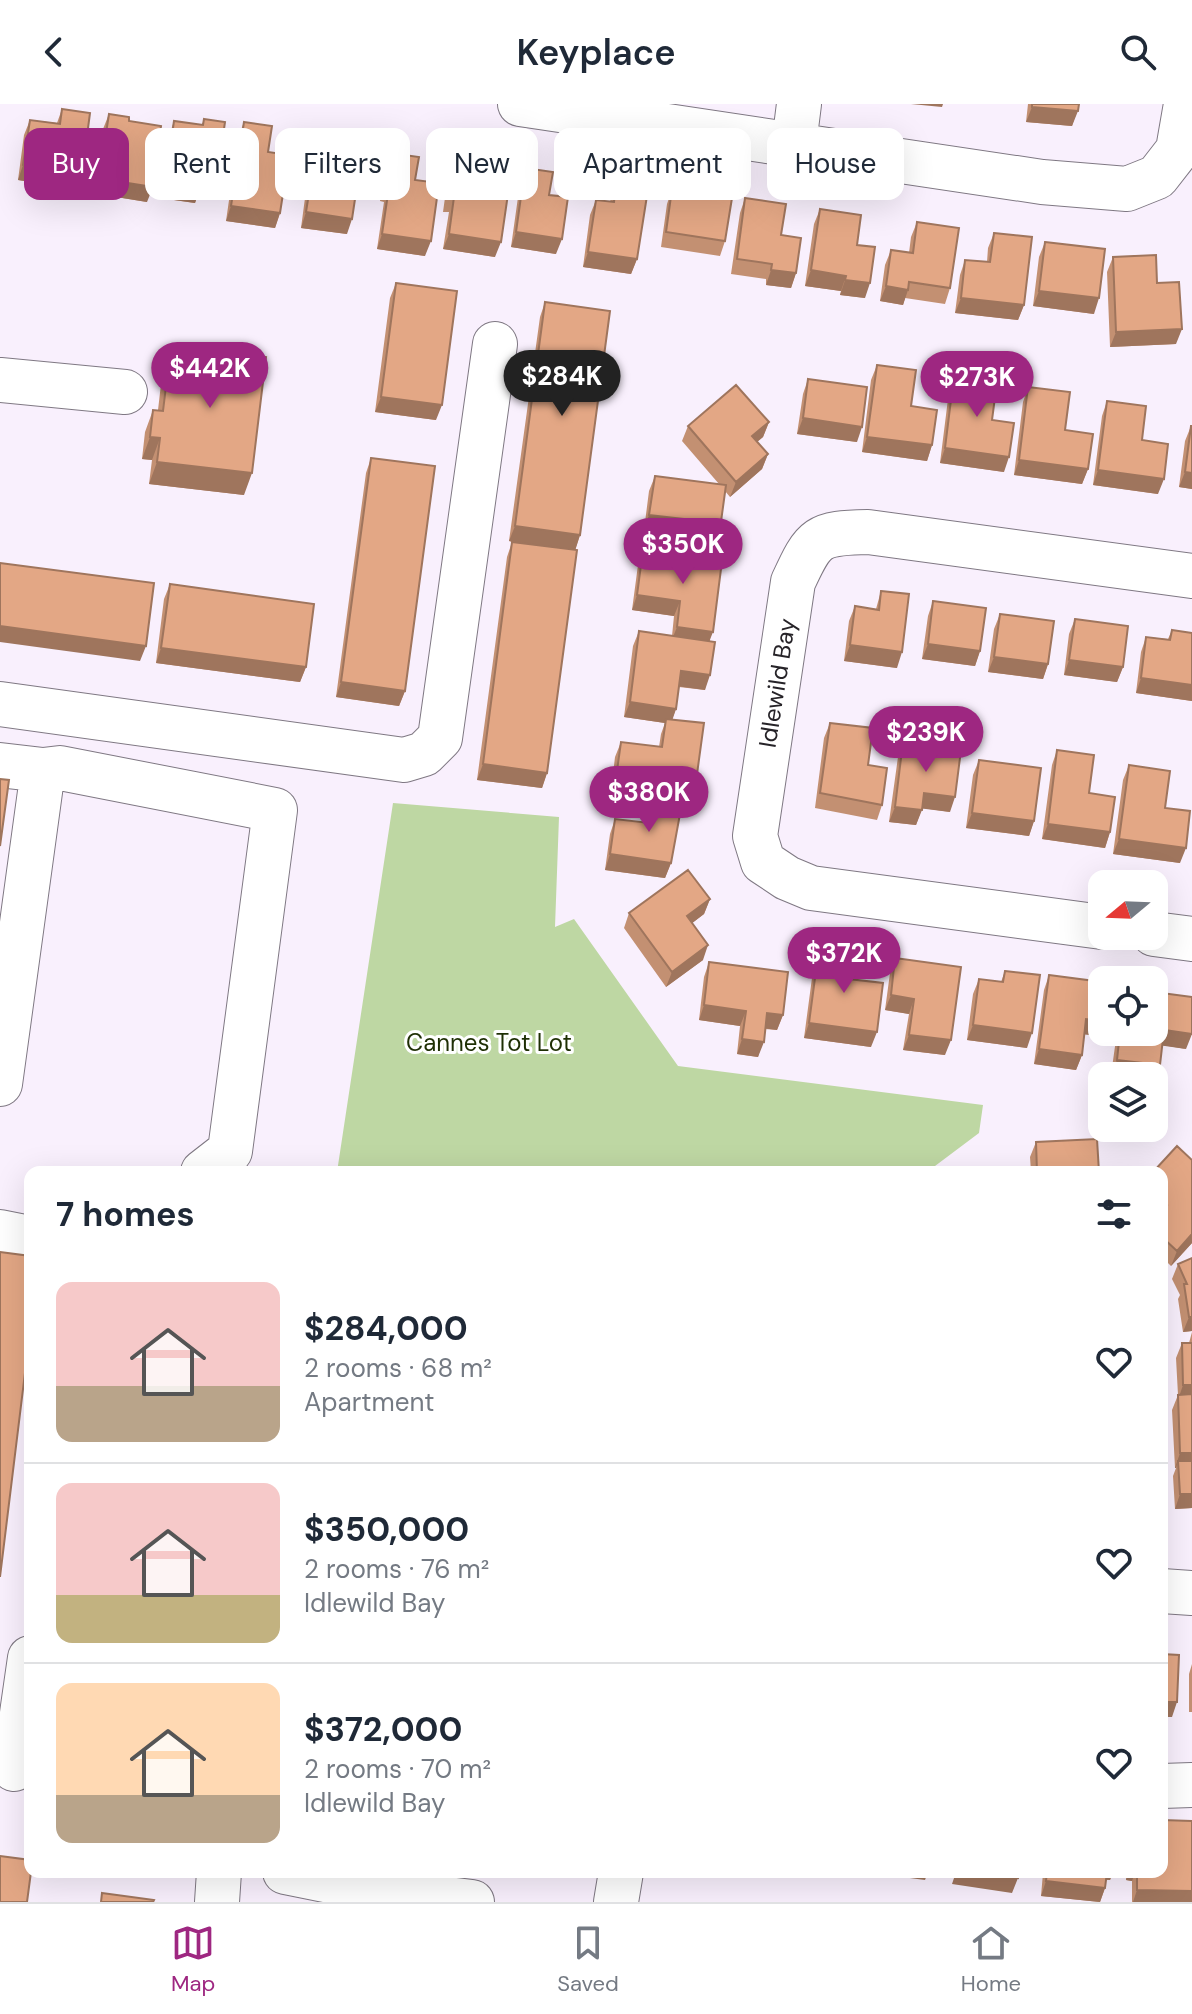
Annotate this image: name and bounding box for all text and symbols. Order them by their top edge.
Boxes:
text: Keyplace [517,29,675,76]
icon: back [32,30,76,74]
icon: search [1116,30,1160,74]
chip: Buy [24,128,129,200]
chip: Rent [145,128,259,200]
chip: Filters [275,128,410,200]
chip: New [426,128,538,200]
chip: Apartment [554,128,751,200]
chip: House [767,128,904,200]
pin: $442K [154,342,266,410]
pin: $284K [506,350,618,418]
text: $442K [169,351,251,385]
pin: $273K [921,351,1033,419]
text: $284K [522,359,602,393]
text: $273K [939,360,1015,394]
pin: $350K [627,518,739,586]
text: $350K [642,527,724,561]
street label: Idlewild Bay [751,616,803,750]
pin: $239K [870,706,982,774]
text: $239K [886,715,966,749]
pin: $380K [593,766,705,834]
text: $380K [607,775,691,809]
north arrow [1088,870,1168,950]
map controls [1088,870,1168,1142]
pin: $372K [788,927,900,995]
text: $372K [806,936,882,970]
button: locate [1088,966,1168,1046]
park label: Cannes Tot Lot [406,1027,572,1058]
button: layers [1088,1062,1168,1142]
text: 7 homes [56,1192,195,1237]
icon: filters [1092,1192,1136,1236]
text: $284,000 [304,1306,468,1351]
icon: home [120,1314,216,1410]
icon: heart [1092,1340,1136,1384]
text: 2 rooms · 68 m² [304,1351,492,1385]
text: Apartment [304,1385,435,1419]
text: $350,000 [304,1507,469,1552]
icon: home [120,1515,216,1611]
icon: heart [1092,1541,1136,1585]
text: 2 rooms · 76 m² [304,1552,489,1586]
text: Idlewild Bay [304,1586,445,1620]
text: $372,000 [304,1707,462,1752]
icon: home [120,1715,216,1811]
icon: heart [1092,1741,1136,1785]
text: 2 rooms · 70 m² [304,1752,491,1786]
text: Idlewild Bay [304,1786,445,1820]
tab: Map [171,1921,215,1998]
tab: Saved [557,1921,619,1998]
tab: Home [961,1921,1021,1998]

